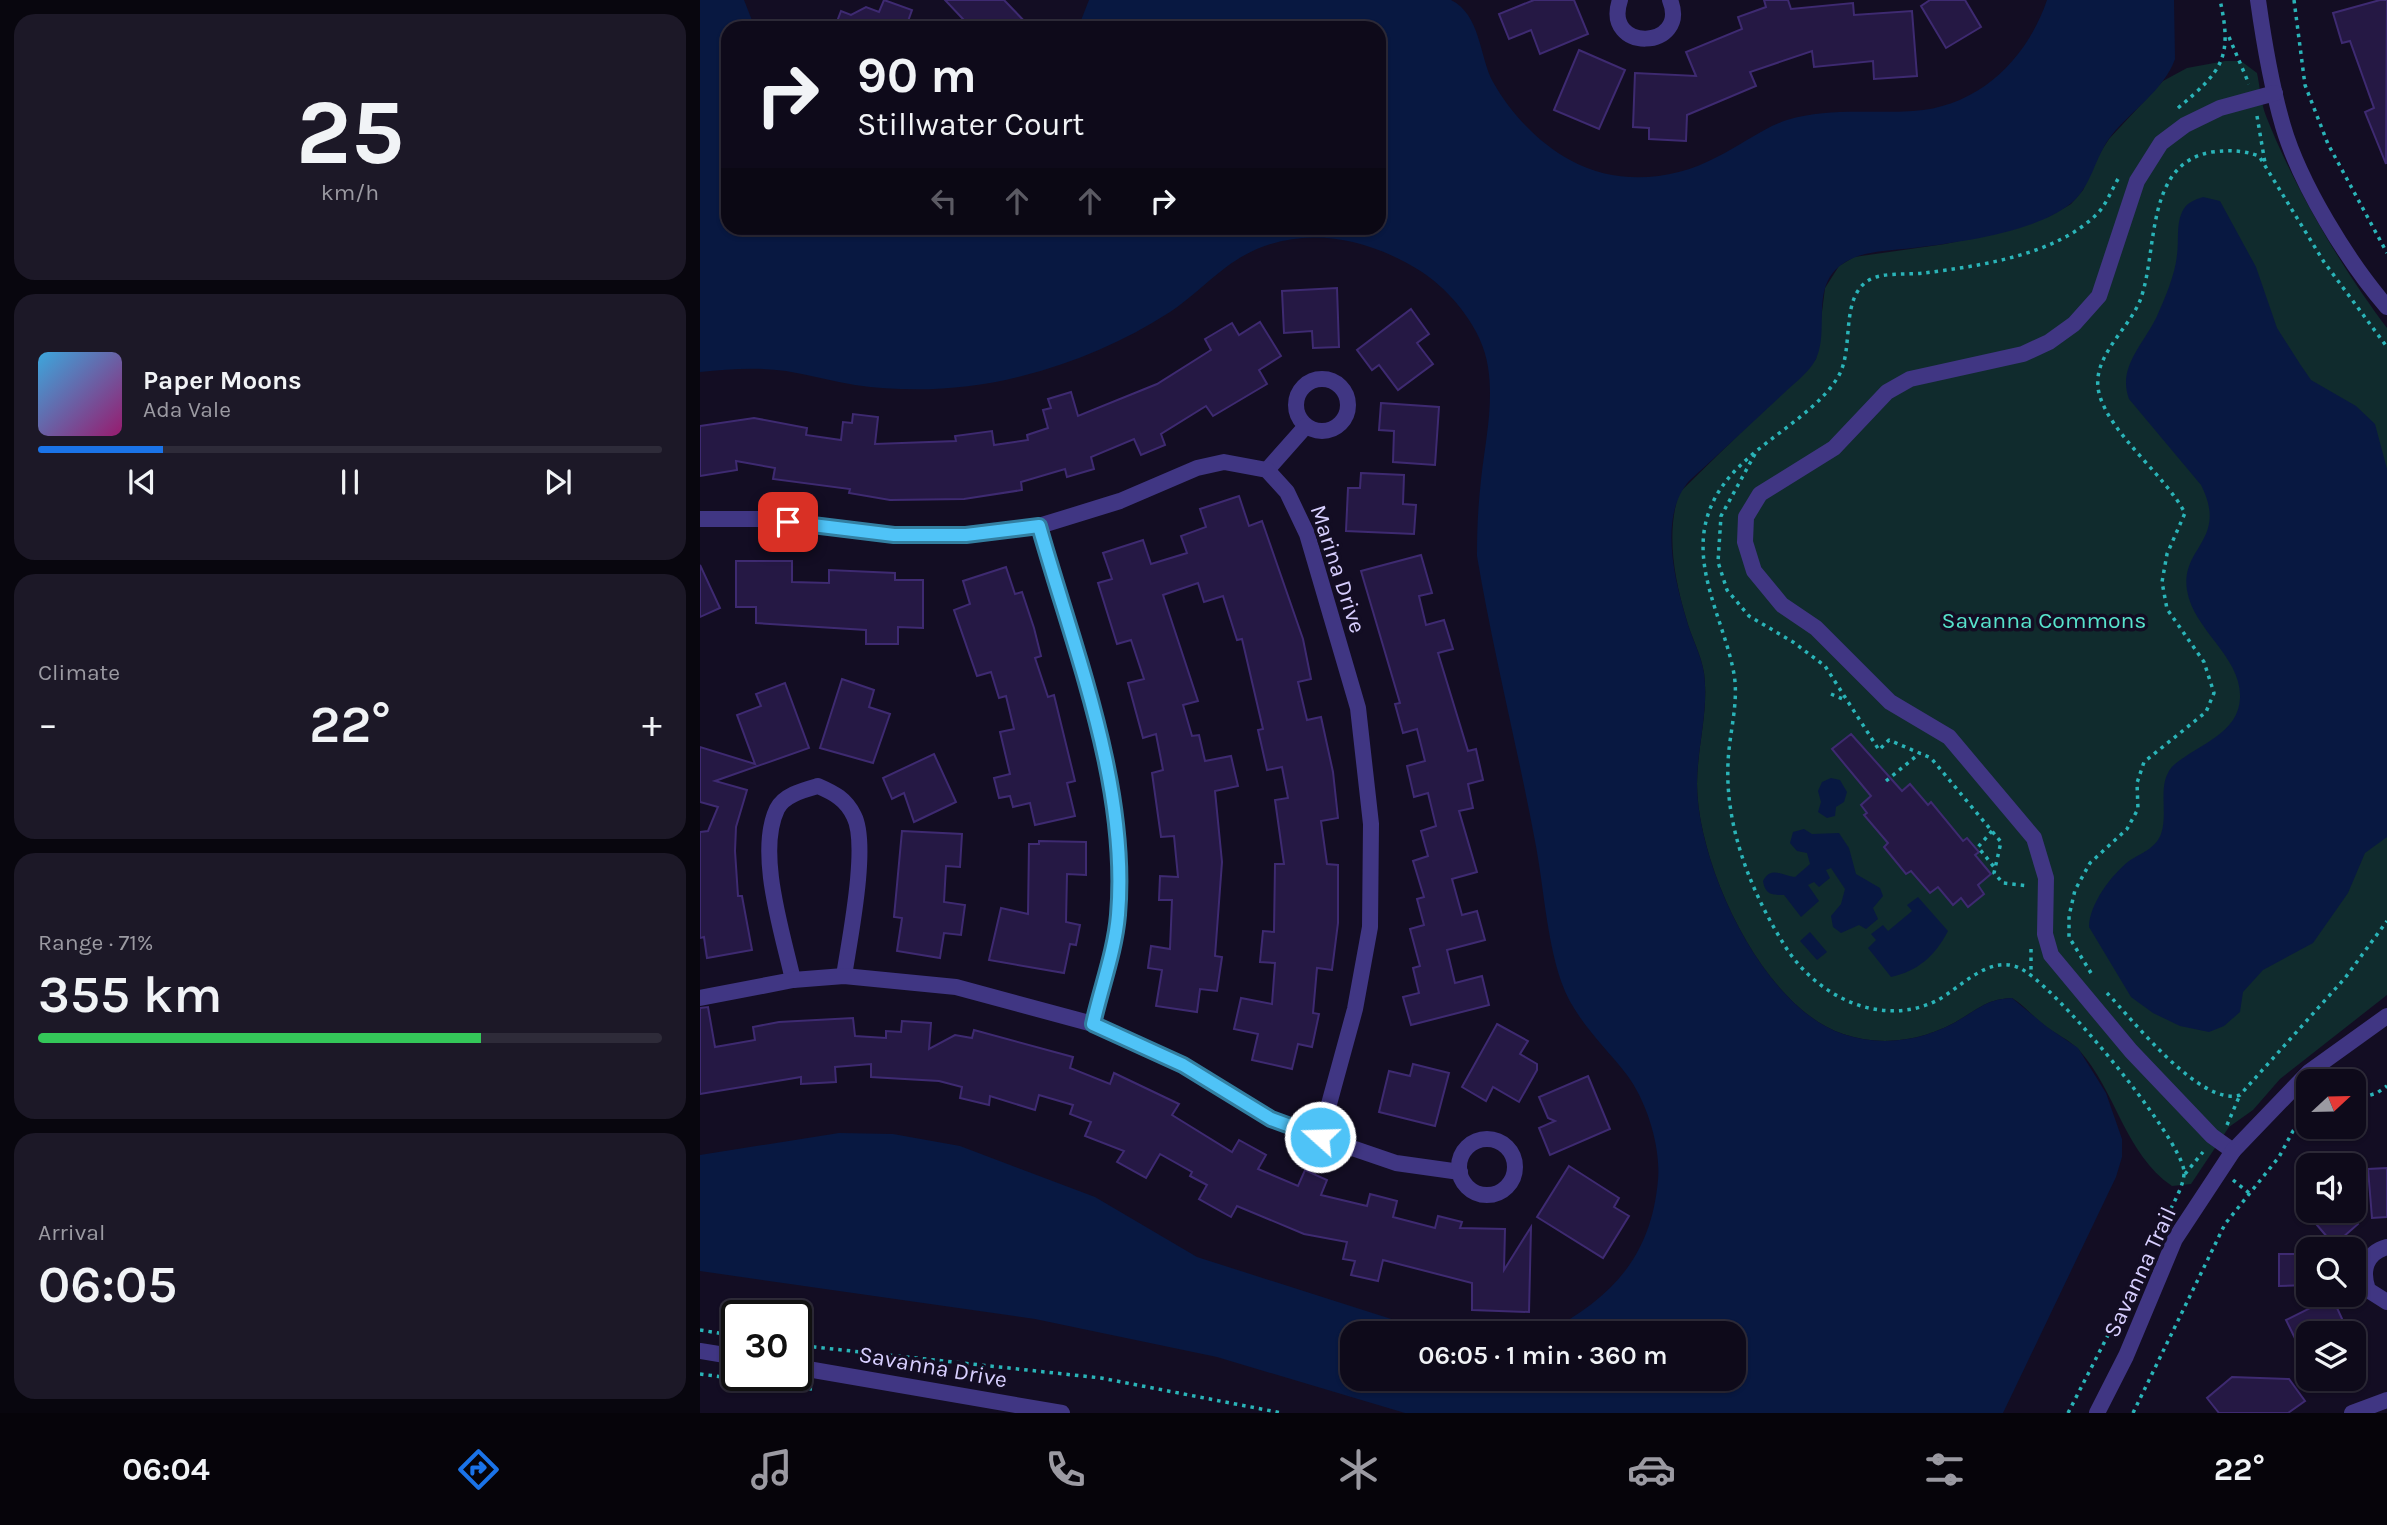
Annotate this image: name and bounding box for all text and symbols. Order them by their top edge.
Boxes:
text: 90 m [857,47,977,104]
icon: right [742,49,833,140]
text: 25 [296,80,404,186]
text: Stillwater Court [857,106,1084,143]
text: km/h [321,179,379,206]
icon: left [925,182,963,220]
icon: ahead [998,182,1036,220]
icon: ahead [1071,182,1109,220]
icon: right [1144,182,1182,220]
text: Paper Moons [143,365,302,396]
text: Ada Vale [143,396,231,423]
icon: previous [123,463,161,501]
icon: pause [331,463,369,501]
icon: next [539,463,577,501]
pin [758,492,818,552]
street label: Marina Drive [1305,502,1371,636]
icon: arrive [769,503,807,541]
park label: Savanna Commons [1942,607,2146,634]
text: Climate [38,659,120,686]
text: 22° [309,694,391,755]
text: − [38,702,58,747]
text: + [642,702,662,747]
text: Range · 71% [38,929,154,956]
text: 355 km [38,964,222,1025]
north arrow [2296,1069,2366,1139]
map controls [2296,1069,2366,1391]
position arrow [1283,1100,1357,1174]
button: sound [2296,1153,2366,1223]
street label: Savanna Trail [2098,1202,2182,1342]
text: Arrival [38,1219,105,1246]
button: search [2296,1237,2366,1307]
text: 06:05 [38,1254,177,1315]
speed limit sign: 30 [721,1300,812,1391]
button: layers [2296,1321,2366,1391]
text: 06:05 · 1 min · 360 m [1418,1340,1668,1371]
street label: Savanna Drive [857,1341,1009,1393]
icon: directions [454,1445,503,1494]
icon: music [747,1445,796,1494]
icon: phone [1041,1445,1090,1494]
icon: climate [1334,1445,1383,1494]
icon: car [1627,1445,1676,1494]
icon: filters [1920,1445,1969,1494]
text: 06:04 [122,1451,210,1488]
text: 22° [2214,1451,2265,1488]

